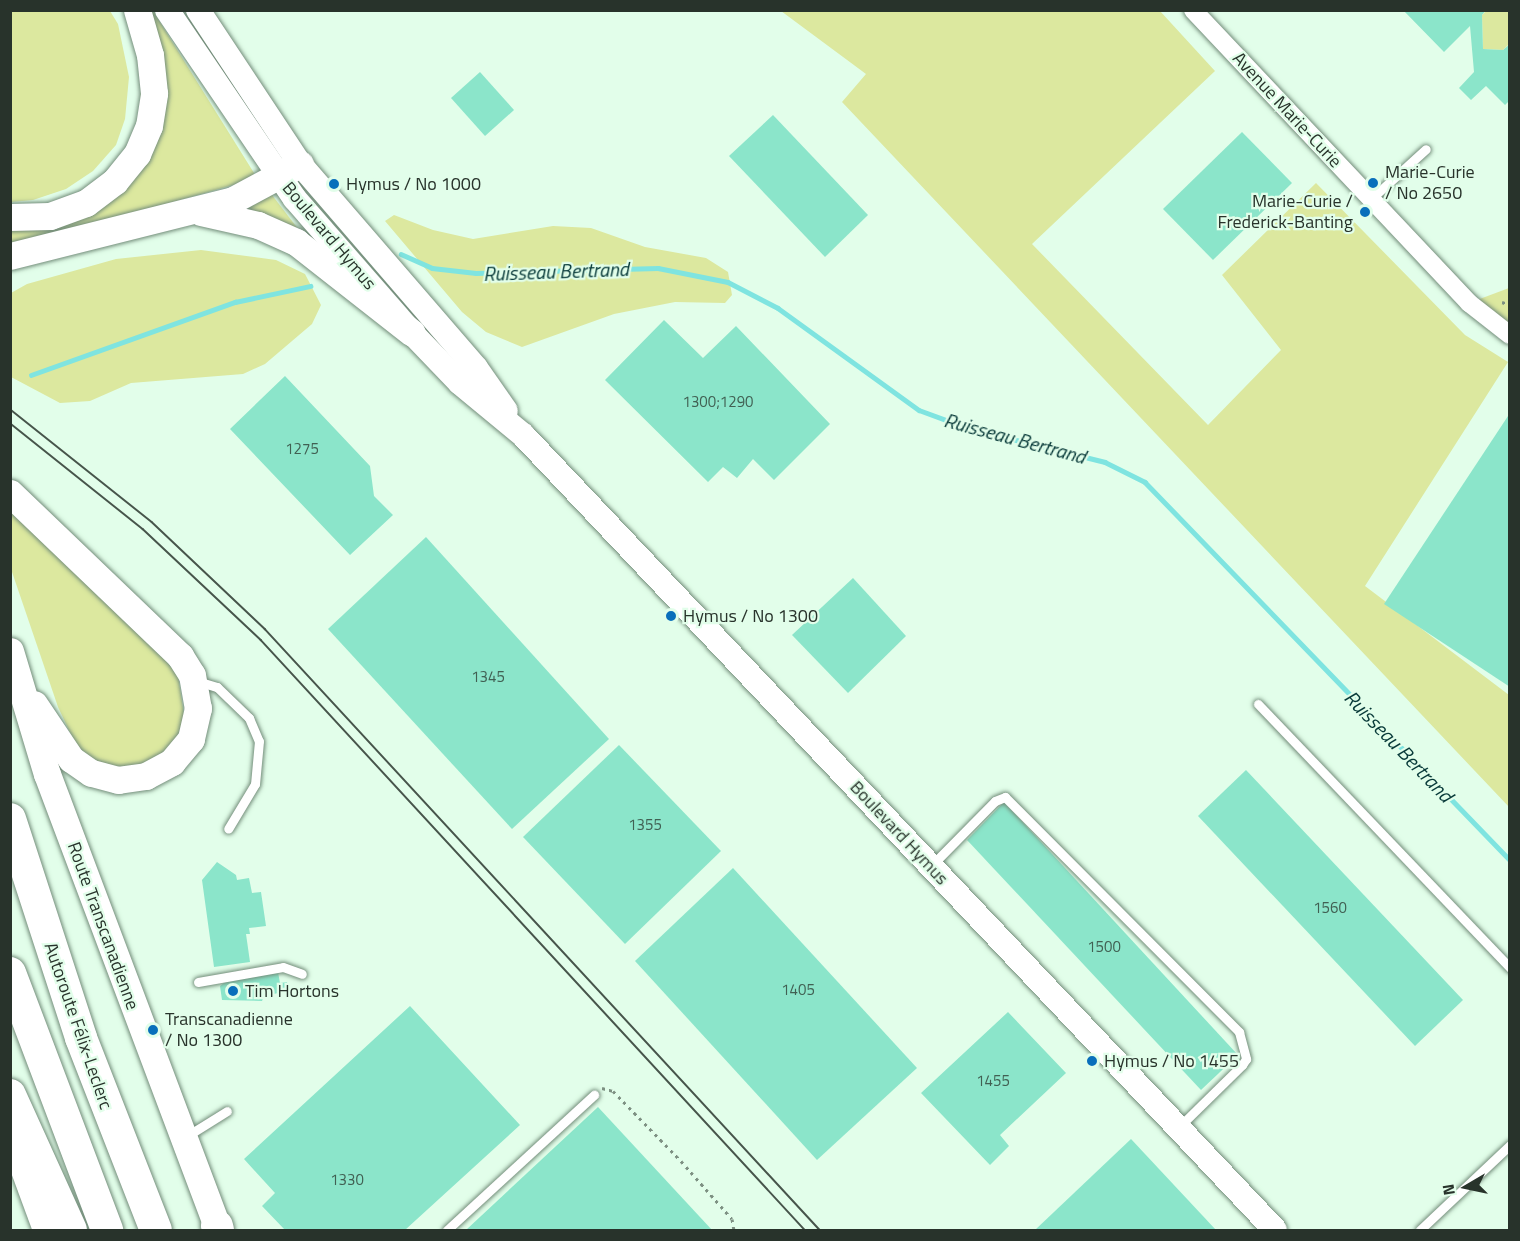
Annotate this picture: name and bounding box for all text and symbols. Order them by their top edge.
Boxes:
street label: Avenue Marie-Curie [1228,48,1346,172]
place label: Marie-Curie / No 2650 [1385,162,1475,204]
place label: Hymus / No 1000 [346,173,481,195]
marker: Marie-Curie / No 2650 [1366,176,1380,190]
marker: Hymus / No 1000 [327,177,341,191]
street label: Boulevard Hymus [278,178,380,294]
place label: Marie-Curie / Frederick-Banting [1217,191,1353,234]
marker: Marie-Curie / Frederick-Banting [1358,205,1372,219]
water label: Ruisseau Bertrand [483,256,629,286]
house number: 1300;1290 [683,393,753,411]
water label: Ruisseau Bertrand [942,408,1088,468]
house number: 1275 [285,440,319,458]
place label: Hymus / No 1300 [683,605,818,627]
marker: Hymus / No 1300 [664,609,678,623]
house number: 1345 [471,668,505,686]
water label: Ruisseau Bertrand [1340,685,1458,807]
street label: Boulevard Hymus [845,777,953,889]
house number: 1355 [628,816,662,834]
street label: Route Transcanadienne [63,839,143,1013]
house number: 1560 [1313,899,1347,917]
house number: 1500 [1087,938,1121,956]
street label: Autoroute Félix-Leclerc [39,940,117,1112]
place label: Tim Hortons [245,980,339,1002]
house number: 1405 [781,981,815,999]
marker: Tim Hortons [226,984,240,998]
place label: Transcanadienne / No 1300 [165,1009,293,1052]
marker: Transcanadienne / No 1300 [146,1023,160,1037]
place label: Hymus / No 1455 [1104,1050,1239,1072]
marker: Hymus / No 1455 [1085,1054,1099,1068]
house number: 1455 [976,1072,1010,1090]
north arrow [1436,1157,1496,1217]
house number: 1330 [330,1171,364,1189]
text: N [1436,1182,1461,1197]

